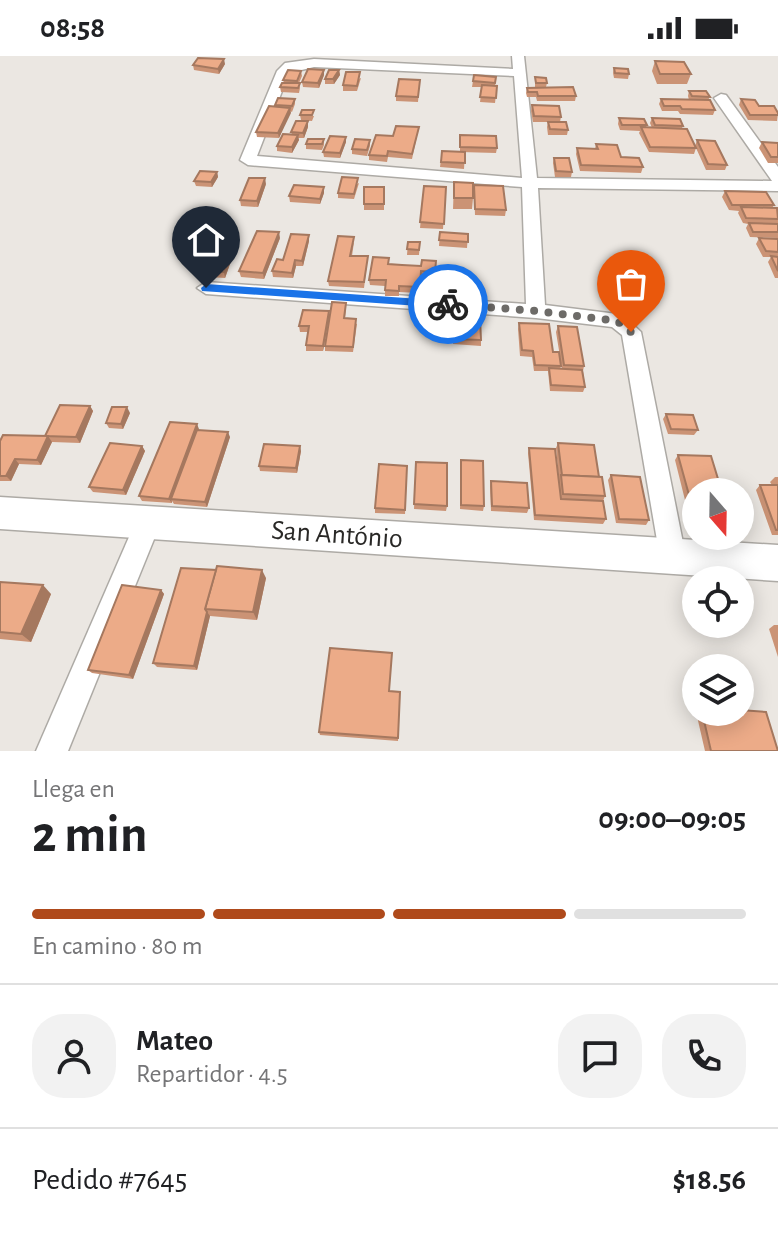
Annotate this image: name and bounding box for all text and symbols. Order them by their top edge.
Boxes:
text: 08:58 [40,13,105,43]
pin [172,206,240,288]
icon: home [184,218,228,262]
pin [597,250,665,332]
icon: bag [609,262,653,306]
courier [408,264,488,344]
icon: bike [426,282,470,326]
north arrow [682,478,754,550]
map controls [682,478,754,726]
street label: San António [270,516,404,554]
button: locate [682,566,754,638]
button: layers [682,654,754,726]
text: Llega en [32,776,115,802]
text: 09:00–09:05 [598,804,746,834]
text: 2 min [32,809,147,861]
text: En camino · 80 m [32,933,202,959]
button: person [32,1014,116,1098]
button: chat [558,1014,642,1098]
button: phone [662,1014,746,1098]
text: Mateo [136,1026,213,1056]
text: Repartidor · 4.5 [136,1061,288,1087]
text: Pedido #7645 [32,1165,187,1195]
text: $18.56 [673,1165,746,1195]

